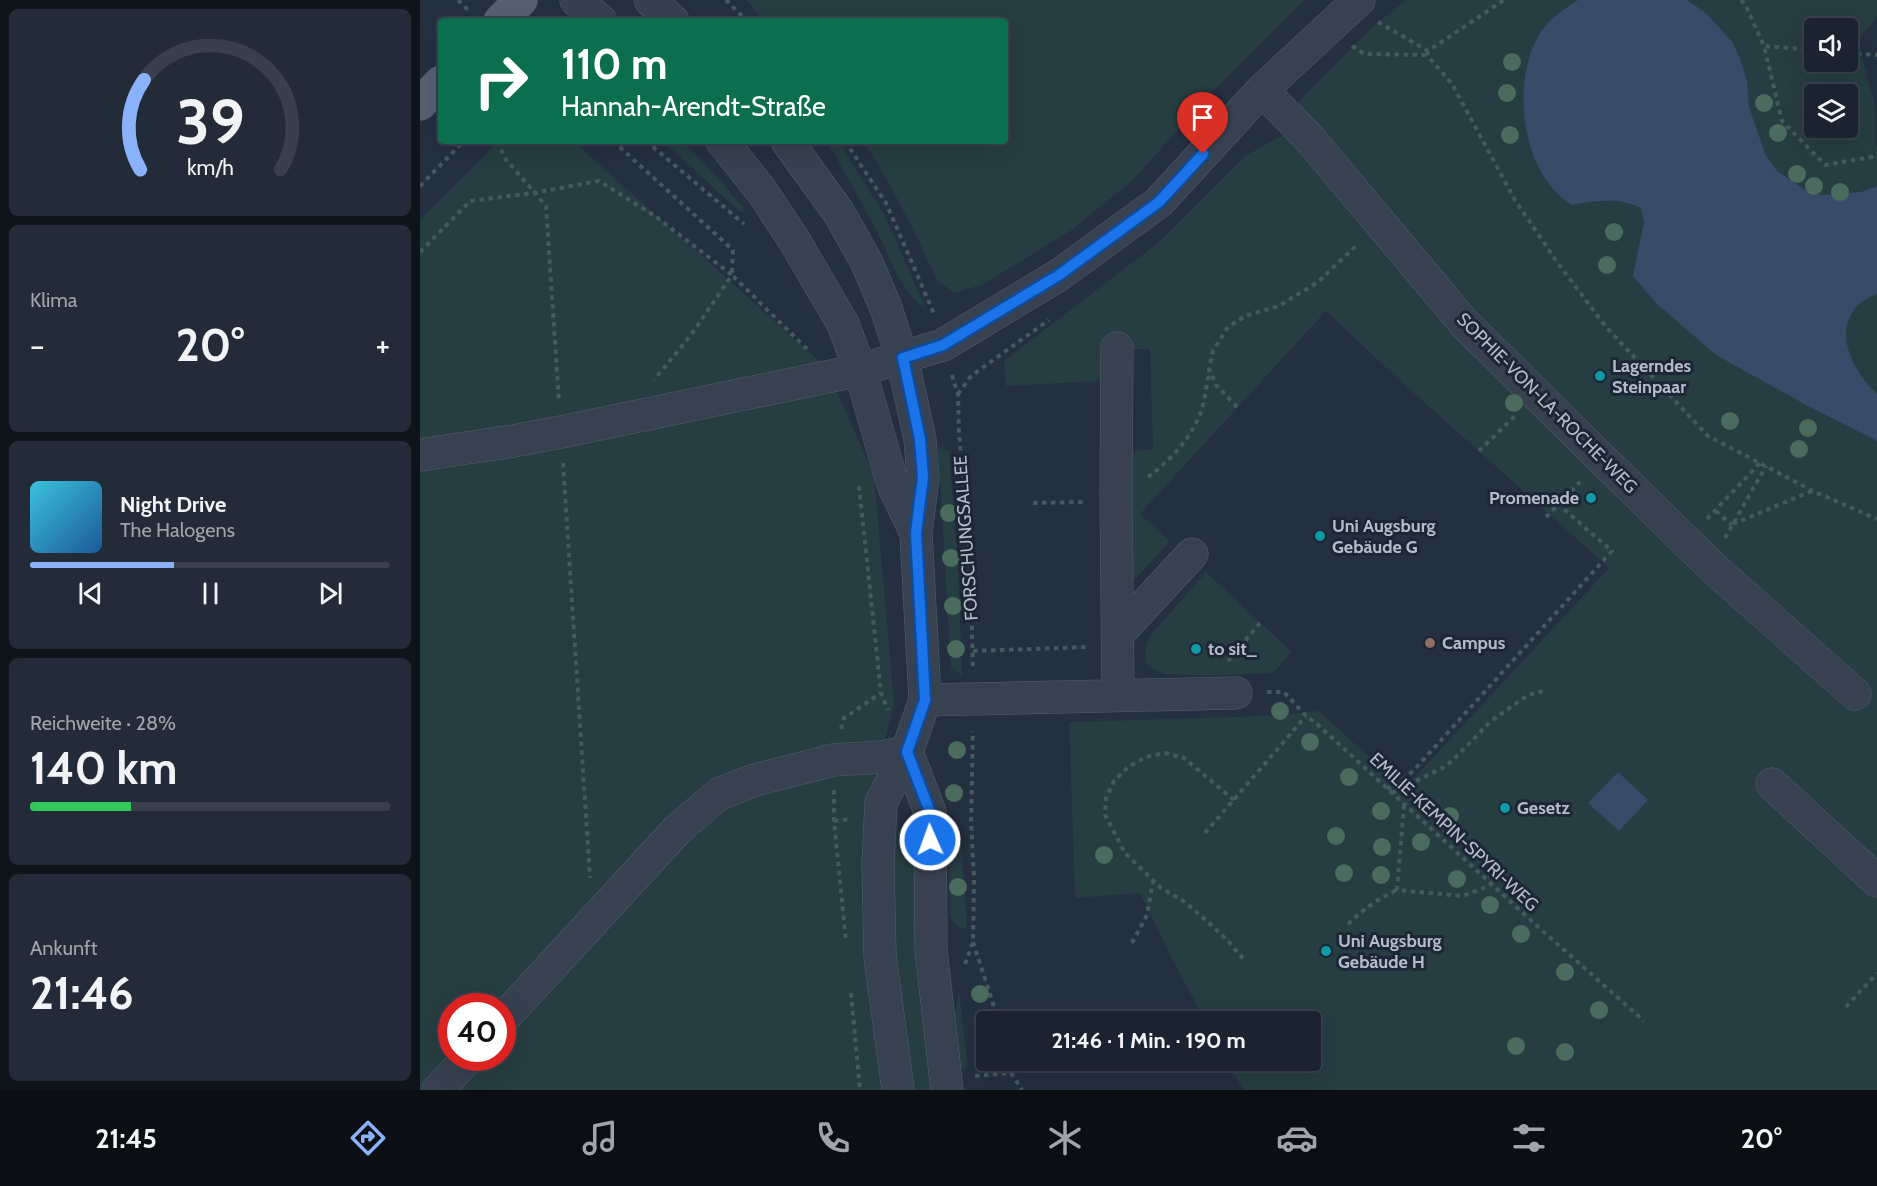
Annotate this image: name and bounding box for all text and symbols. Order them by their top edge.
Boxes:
map controls [1804,18,1858,138]
button: sound [1804,18,1858,72]
text: 110 m [561,38,668,90]
icon: right [462,42,540,120]
text: 39 [176,84,244,160]
button: layers [1804,84,1858,138]
text: Hannah-Arendt-Straße [561,90,826,123]
pin [1177,92,1228,154]
icon: arrive [1186,101,1219,134]
text: km/h [187,154,233,180]
text: Klima [30,288,77,312]
street label: SOPHIE-VON-LA-ROCHE-WEG [1452,308,1642,498]
text: 20° [176,318,244,372]
text: − [30,325,45,365]
text: + [375,325,390,365]
place label: Lagerndes Steinpaar [1612,355,1692,398]
marker: Lagerndes Steinpaar [1593,369,1607,383]
street label: FORSCHUNGSALLEE [949,455,983,621]
place label: Promenade [1489,487,1579,509]
text: Night Drive [120,491,226,518]
marker: Promenade [1584,491,1598,505]
place label: Uni Augsburg Gebäude G [1332,515,1436,558]
text: The Halogens [120,518,235,542]
marker: Uni Augsburg Gebäude G [1313,529,1327,543]
icon: previous [74,577,107,610]
icon: pause [194,577,227,610]
icon: next [314,577,347,610]
place label: Campus [1442,632,1506,654]
marker: Campus [1423,636,1437,650]
place label: to sit_ [1208,638,1258,660]
marker: to sit_ [1189,642,1203,656]
text: Reichweite · 28% [30,711,176,735]
text: 140 km [30,741,177,795]
street label: EMILIE-KEMPIN-SPYRI-WEG [1365,748,1543,916]
place label: Gesetz [1517,797,1570,819]
marker: Gesetz [1498,801,1512,815]
position arrow [898,808,962,872]
place label: Uni Augsburg Gebäude H [1338,930,1442,973]
text: Ankunft [30,936,97,960]
marker: Uni Augsburg Gebäude H [1319,944,1333,958]
text: 21:46 [30,966,134,1020]
speed limit sign: 40 [438,993,516,1071]
text: 21:46 · 1 Min. · 190 m [1051,1027,1246,1054]
icon: directions [347,1117,389,1159]
icon: music [579,1117,621,1159]
icon: phone [812,1117,854,1159]
icon: climate [1044,1117,1086,1159]
icon: car [1276,1117,1318,1159]
icon: filters [1508,1117,1550,1159]
text: 21:45 [95,1122,157,1155]
text: 20° [1741,1122,1782,1155]

